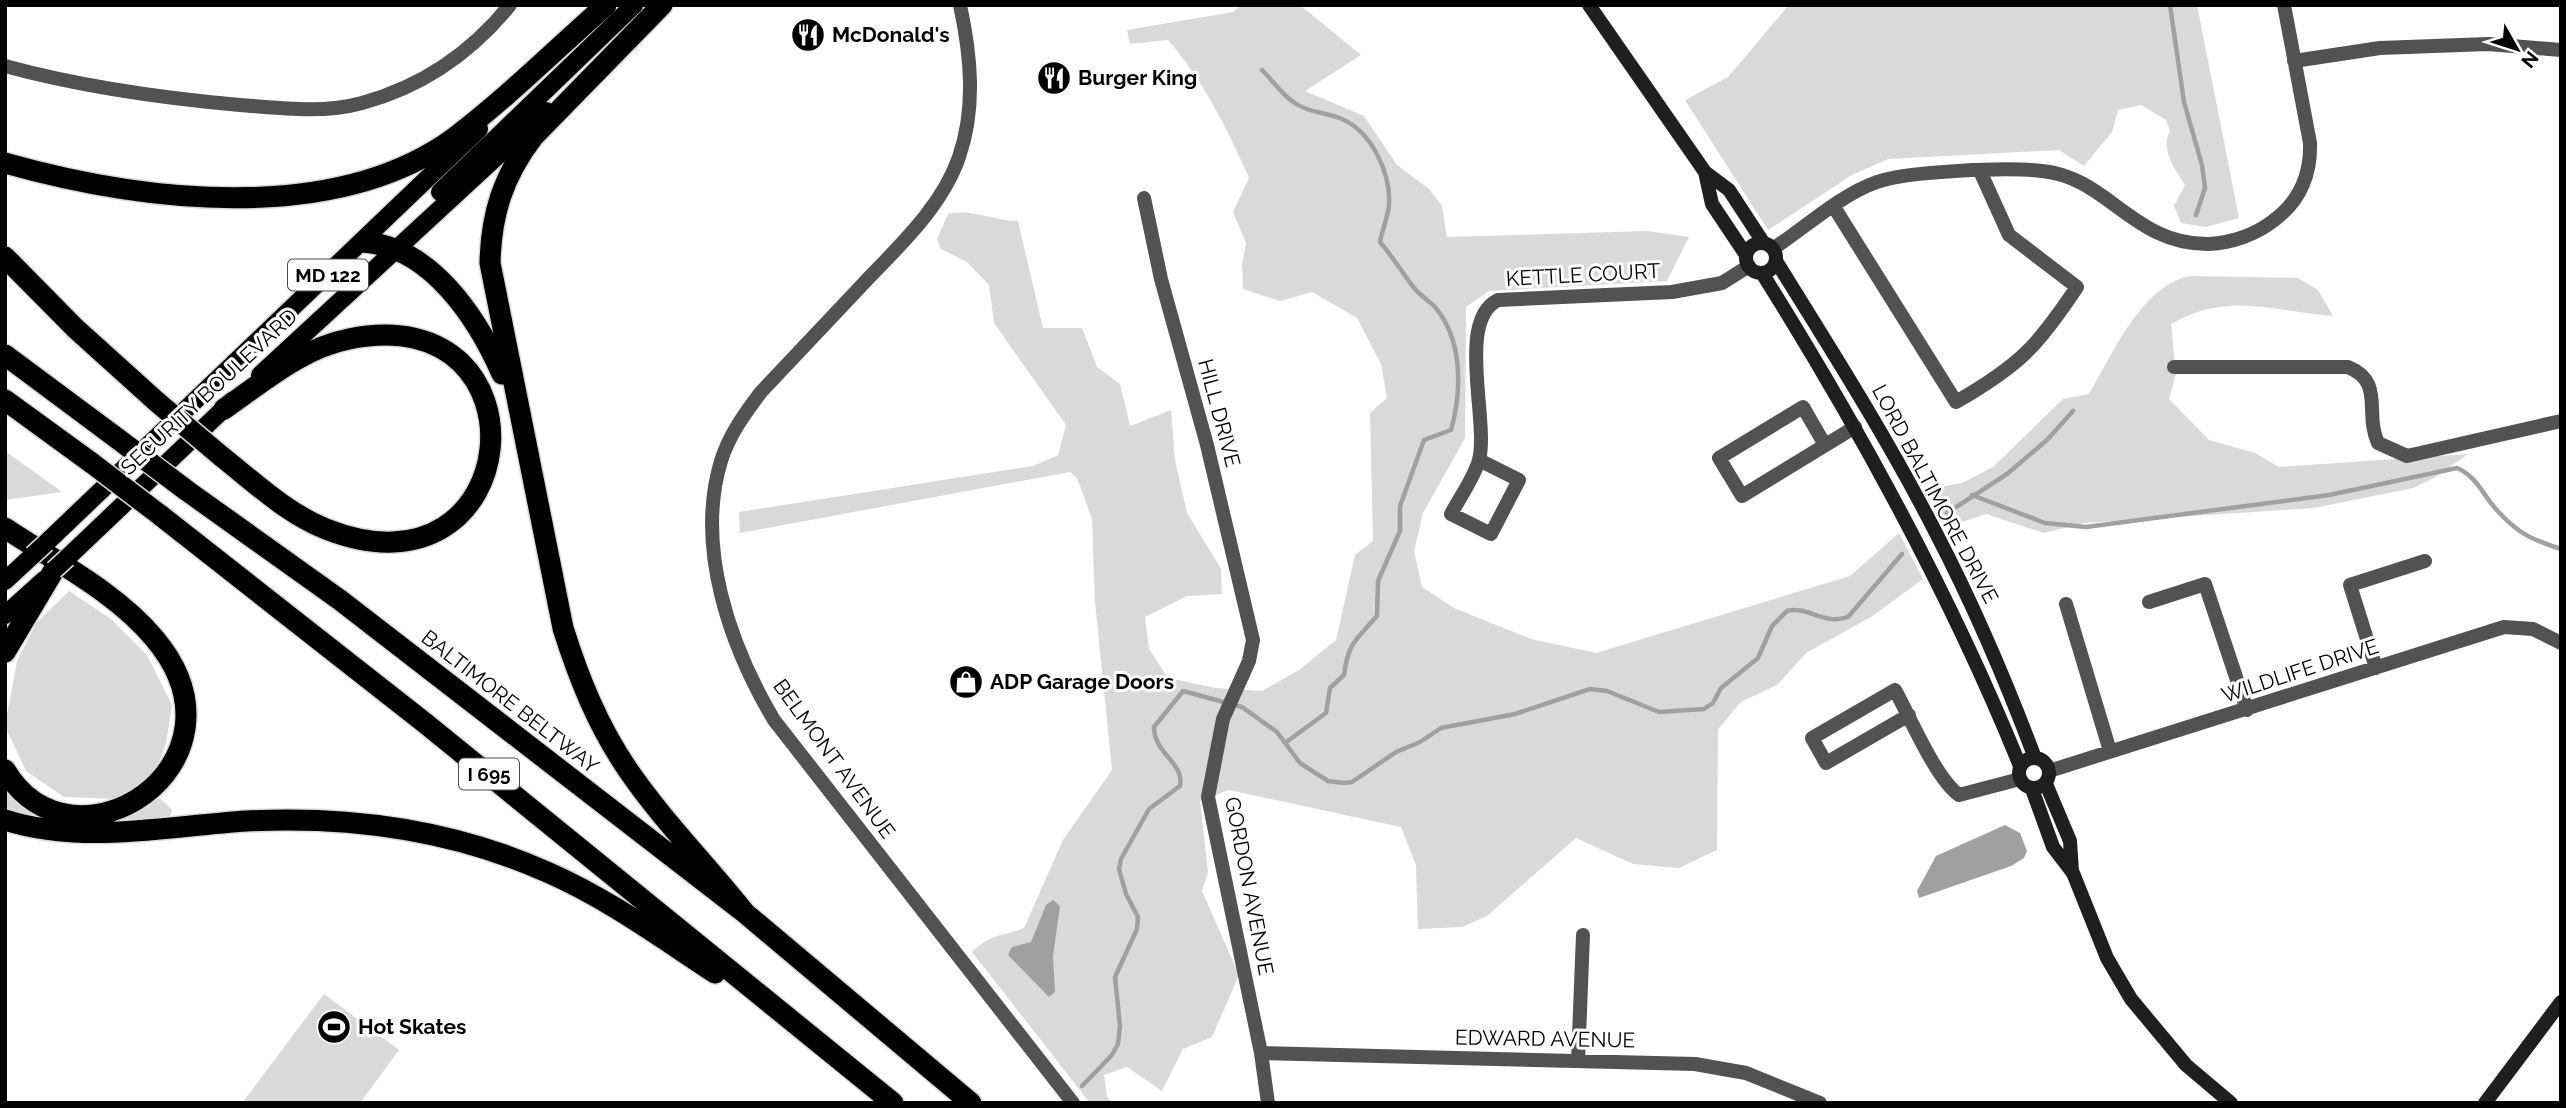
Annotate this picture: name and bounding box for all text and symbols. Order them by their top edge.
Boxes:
north arrow [2482,14,2552,84]
restaurant icon: McDonald's [789,16,827,54]
place label: McDonald's [832,22,950,47]
text: N [2517,47,2543,72]
restaurant icon: Burger King [1035,59,1073,97]
place label: Burger King [1078,65,1197,90]
street label: KETTLE COURT [1505,258,1661,291]
road number: MD 122 [288,260,368,290]
street label: SECURITY BOULEVARD [115,303,302,480]
street label: HILL DRIVE [1193,356,1246,470]
street label: LORD BALTIMORE DRIVE [1867,380,2004,607]
street label: BALTIMORE BELTWAY [417,625,604,779]
street label: WILDLIFE DRIVE [2218,633,2381,708]
shop icon: ADP Garage Doors [947,663,985,701]
place label: ADP Garage Doors [990,669,1174,694]
street label: BELMONT AVENUE [768,674,901,843]
road number: I 695 [459,758,519,790]
street label: GORDON AVENUE [1220,795,1279,977]
sports icon: Hot Skates [315,1008,353,1046]
place label: Hot Skates [358,1014,466,1039]
street label: EDWARD AVENUE [1455,1024,1635,1053]

